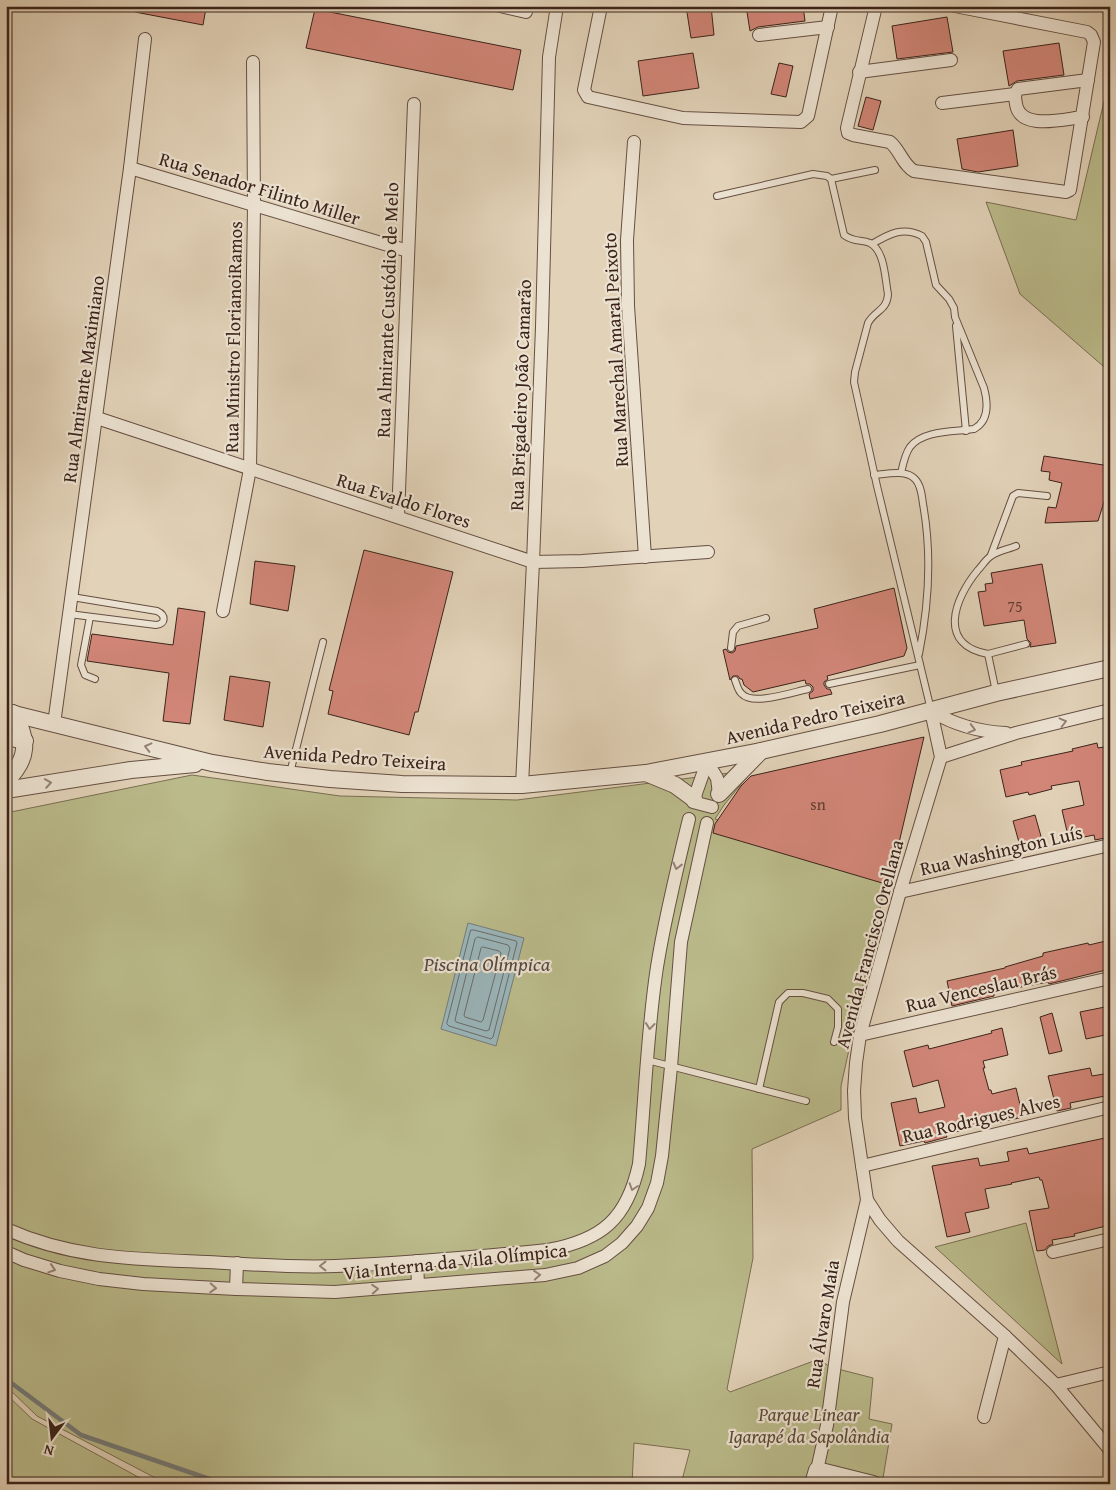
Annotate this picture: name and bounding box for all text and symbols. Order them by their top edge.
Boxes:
street label: Rua Senador Filinto Miller [156,144,364,232]
street label: Rua Almirante Custódio de Melo [369,182,405,438]
street label: Rua Ministro FlorianoiRamos [217,221,249,453]
street label: Rua Marechal Amaral Peixoto [595,232,635,468]
street label: Rua Almirante Maximiano [55,274,111,484]
street label: Rua Brigadeiro João Camarão [502,279,538,511]
street label: Rua Evaldo Flores [333,465,475,535]
house number: 75 [1007,594,1023,618]
street label: Avenida Pedro Teixeira [723,683,907,751]
one-way arrow [1058,717,1067,728]
one-way arrow [967,723,975,733]
street label: Avenida Pedro Teixeira [263,737,447,777]
one-way arrow [143,742,152,753]
one-way arrow [45,778,53,789]
house number: sn [810,792,826,816]
street label: Rua Washington Luís [917,818,1085,882]
street label: Avenida Francisco Orellana [828,836,910,1052]
one-way arrow [672,862,683,871]
water label: Piscina Olímpica [423,949,551,978]
street label: Rua Venceslau Brás [903,957,1059,1019]
one-way arrow [645,1022,656,1030]
street label: Rua Rodrigues Alves [899,1086,1063,1150]
one-way arrow [628,1183,638,1191]
street label: Via Interna da Vila Olímpica [342,1235,568,1287]
street label: Rua Álvaro Maia [798,1258,846,1390]
one-way arrow [319,1261,326,1271]
one-way arrow [47,1263,56,1273]
one-way arrow [533,1270,541,1281]
one-way arrow [209,1282,217,1293]
one-way arrow [371,1283,379,1294]
park label: Parque Linear Igarapé da Sapolândia [729,1400,890,1450]
north arrow [28,1412,78,1462]
text: N [41,1440,56,1461]

